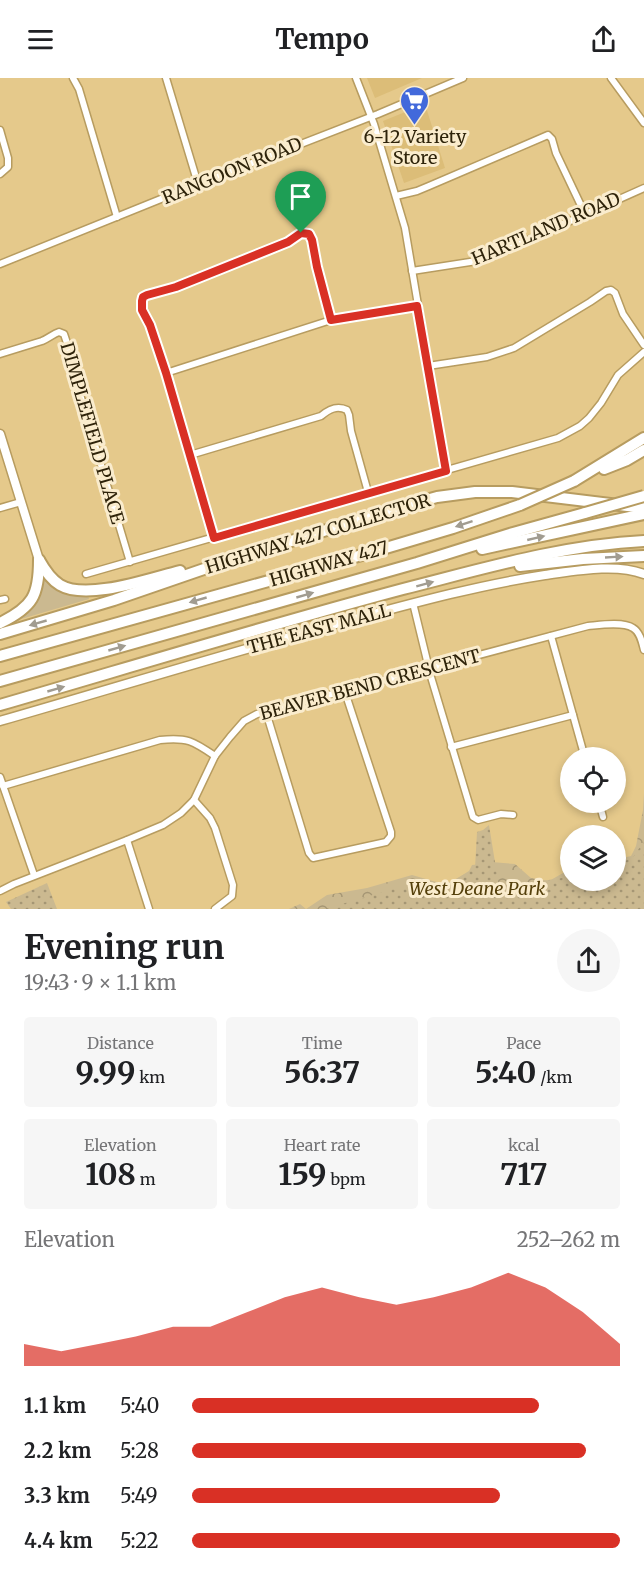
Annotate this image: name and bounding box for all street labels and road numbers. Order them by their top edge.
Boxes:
street label: RANGOON ROAD [158,132,305,209]
street label: HARTLAND ROAD [468,187,624,270]
street label: DIMPLEFIELD PLACE [56,339,130,527]
street label: HIGHWAY 427 COLLECTOR [203,489,433,579]
street label: HIGHWAY 427 [267,537,391,591]
street label: THE EAST MALL [244,598,393,659]
street label: BEAVER BEND CRESCENT [257,644,483,725]

